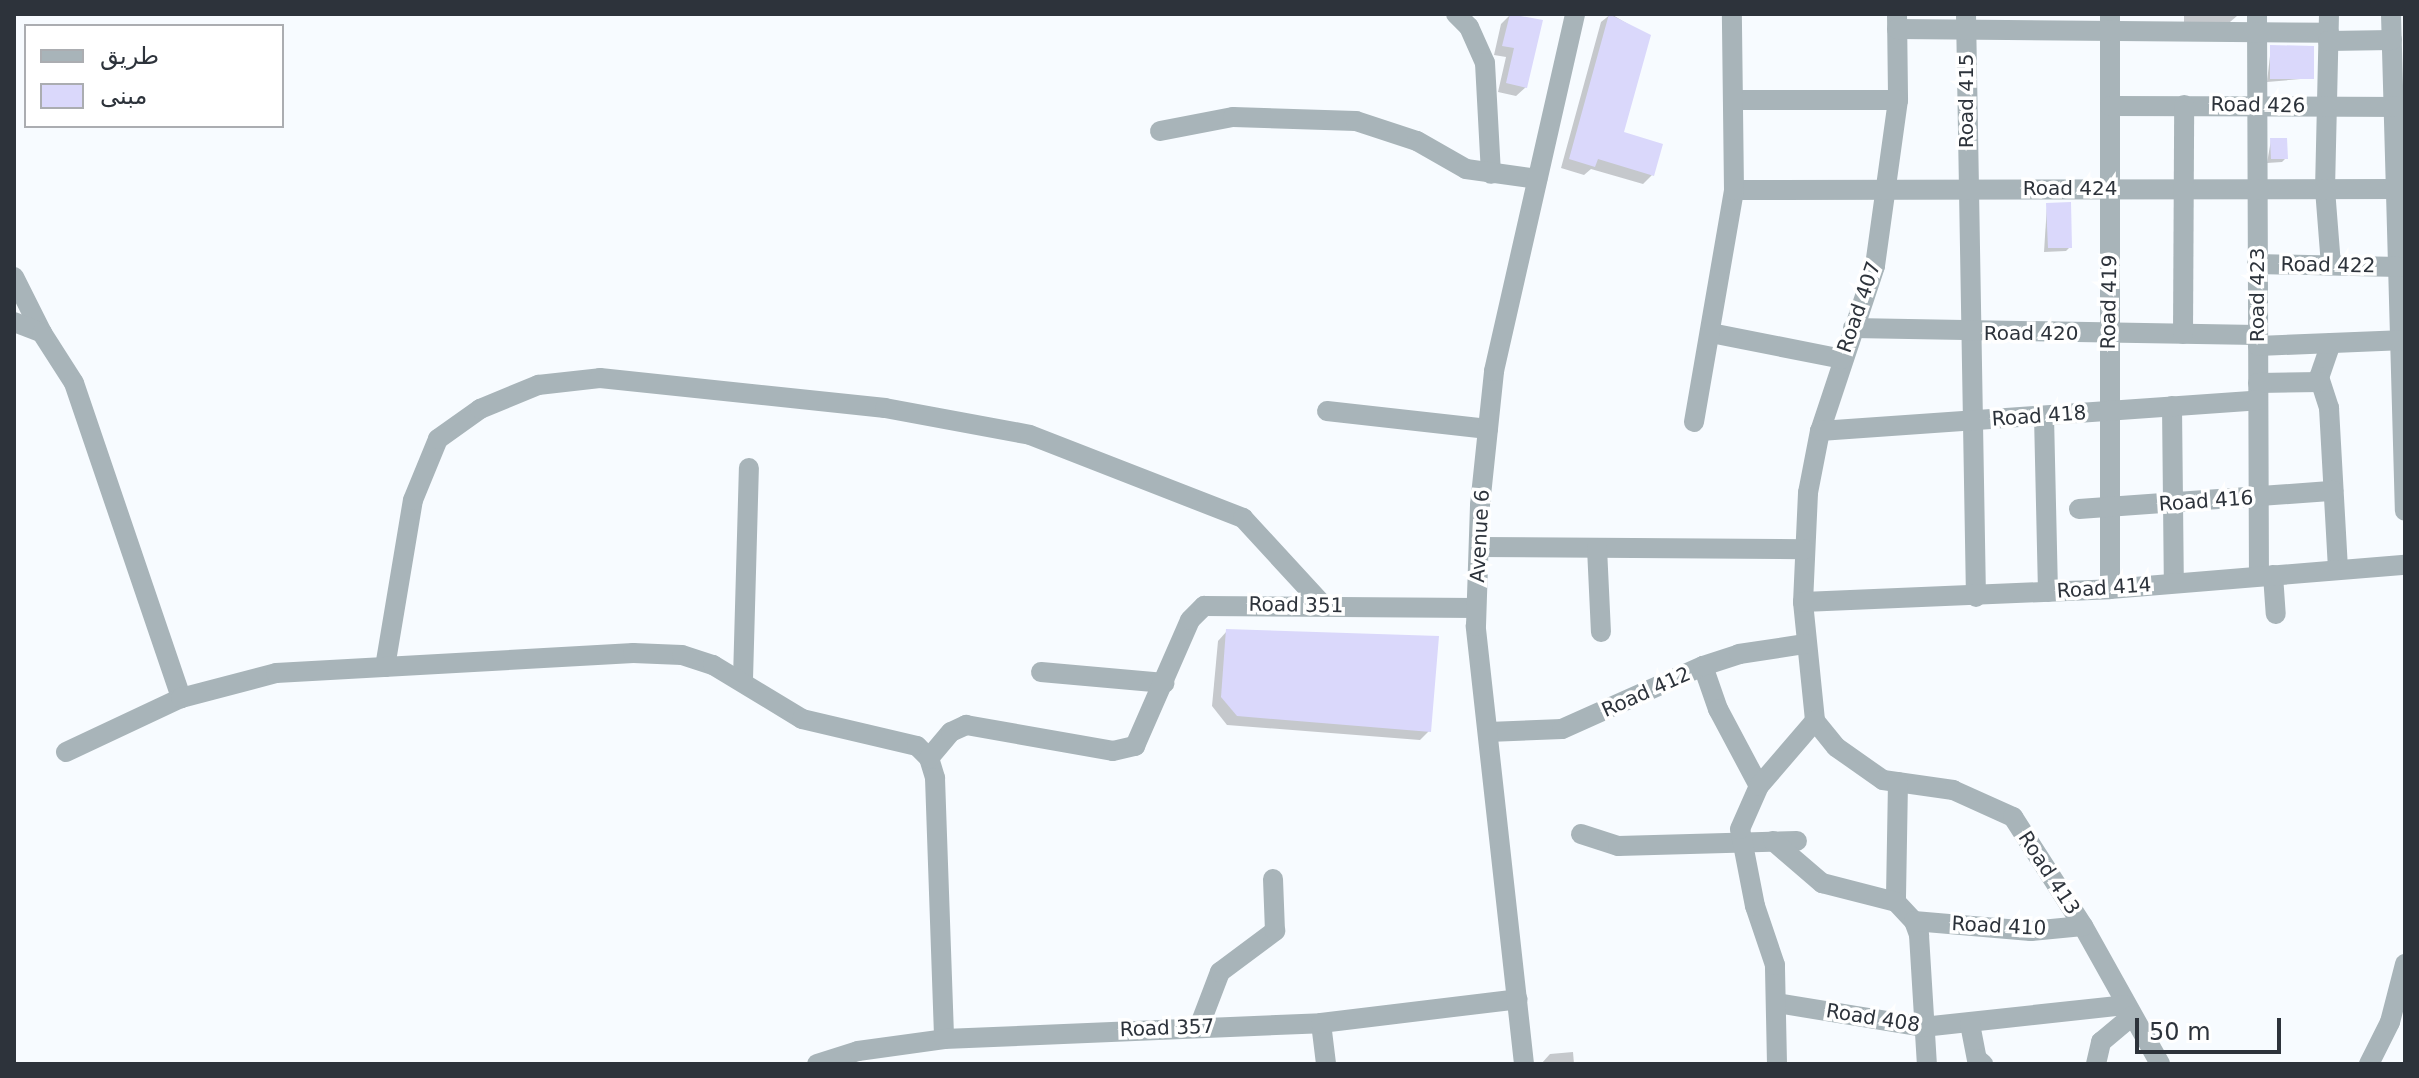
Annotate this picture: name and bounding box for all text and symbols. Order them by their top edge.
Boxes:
legend [24,24,284,128]
text: طريق [100,42,159,70]
street label: Road 415 [1954,54,1978,148]
text: مبنى [100,82,147,110]
street label: Road 426 [2210,92,2306,118]
street label: Road 424 [2023,176,2117,200]
street label: Road 423 [2245,248,2269,342]
street label: Road 422 [2280,252,2376,278]
street label: Road 419 [2096,254,2122,350]
street label: Road 407 [1832,258,1886,356]
street label: Road 420 [1984,321,2078,345]
street label: Road 418 [1991,401,2087,431]
street label: Road 416 [2158,486,2254,516]
street label: Avenue 6 [1466,489,1494,583]
street label: Road 414 [2056,573,2152,603]
street label: Road 351 [1248,592,1344,618]
street label: Road 412 [1598,662,1694,722]
street label: Road 413 [2013,827,2085,919]
street label: Road 410 [1951,912,2047,940]
street label: Road 408 [1824,999,1922,1037]
scale bar [2139,1002,2285,1052]
street label: Road 357 [1119,1014,1215,1042]
text: 50 m [2149,1018,2211,1046]

